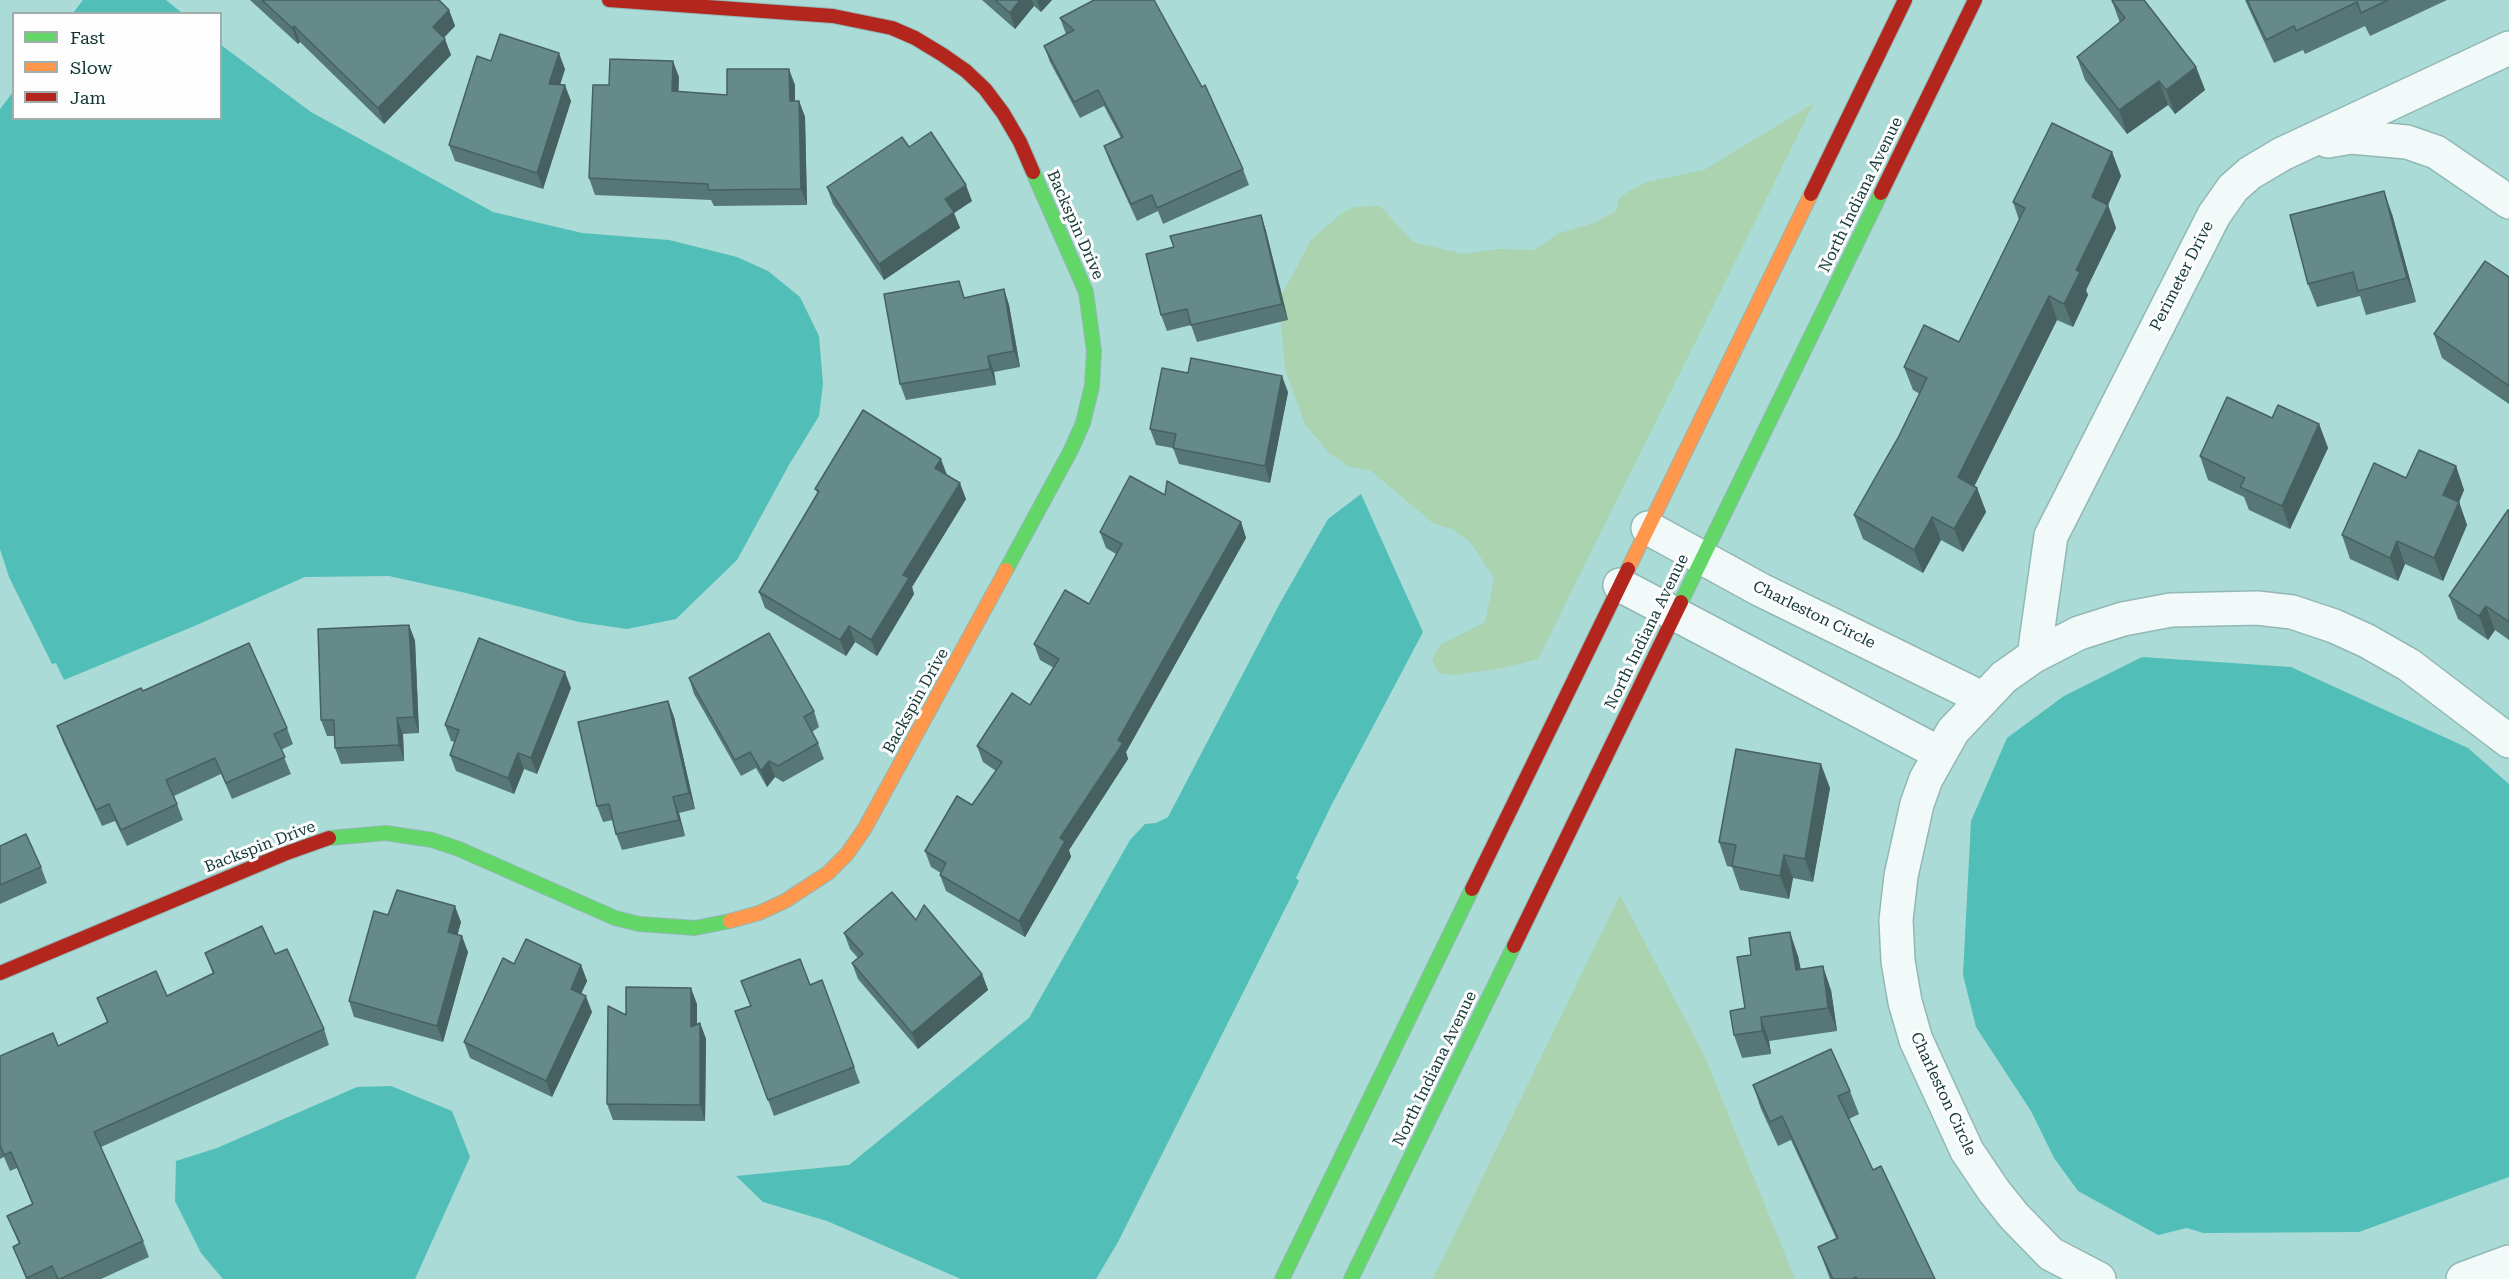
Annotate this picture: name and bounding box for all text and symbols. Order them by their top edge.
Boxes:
legend [12,12,222,120]
text: Fast [70,27,105,48]
text: Slow [70,57,112,78]
text: Jam [70,87,106,108]
street label: North Indiana Avenue [1815,114,1907,276]
street label: Backspin Drive [1042,168,1108,282]
street label: Perimeter Drive [2146,218,2218,334]
street label: North Indiana Avenue [1601,551,1693,713]
street label: Charleston Circle [1749,577,1879,653]
street label: Backspin Drive [879,645,953,757]
street label: Backspin Drive [202,817,318,877]
street label: North Indiana Avenue [1389,988,1481,1150]
street label: Charleston Circle [1906,1029,1980,1159]

